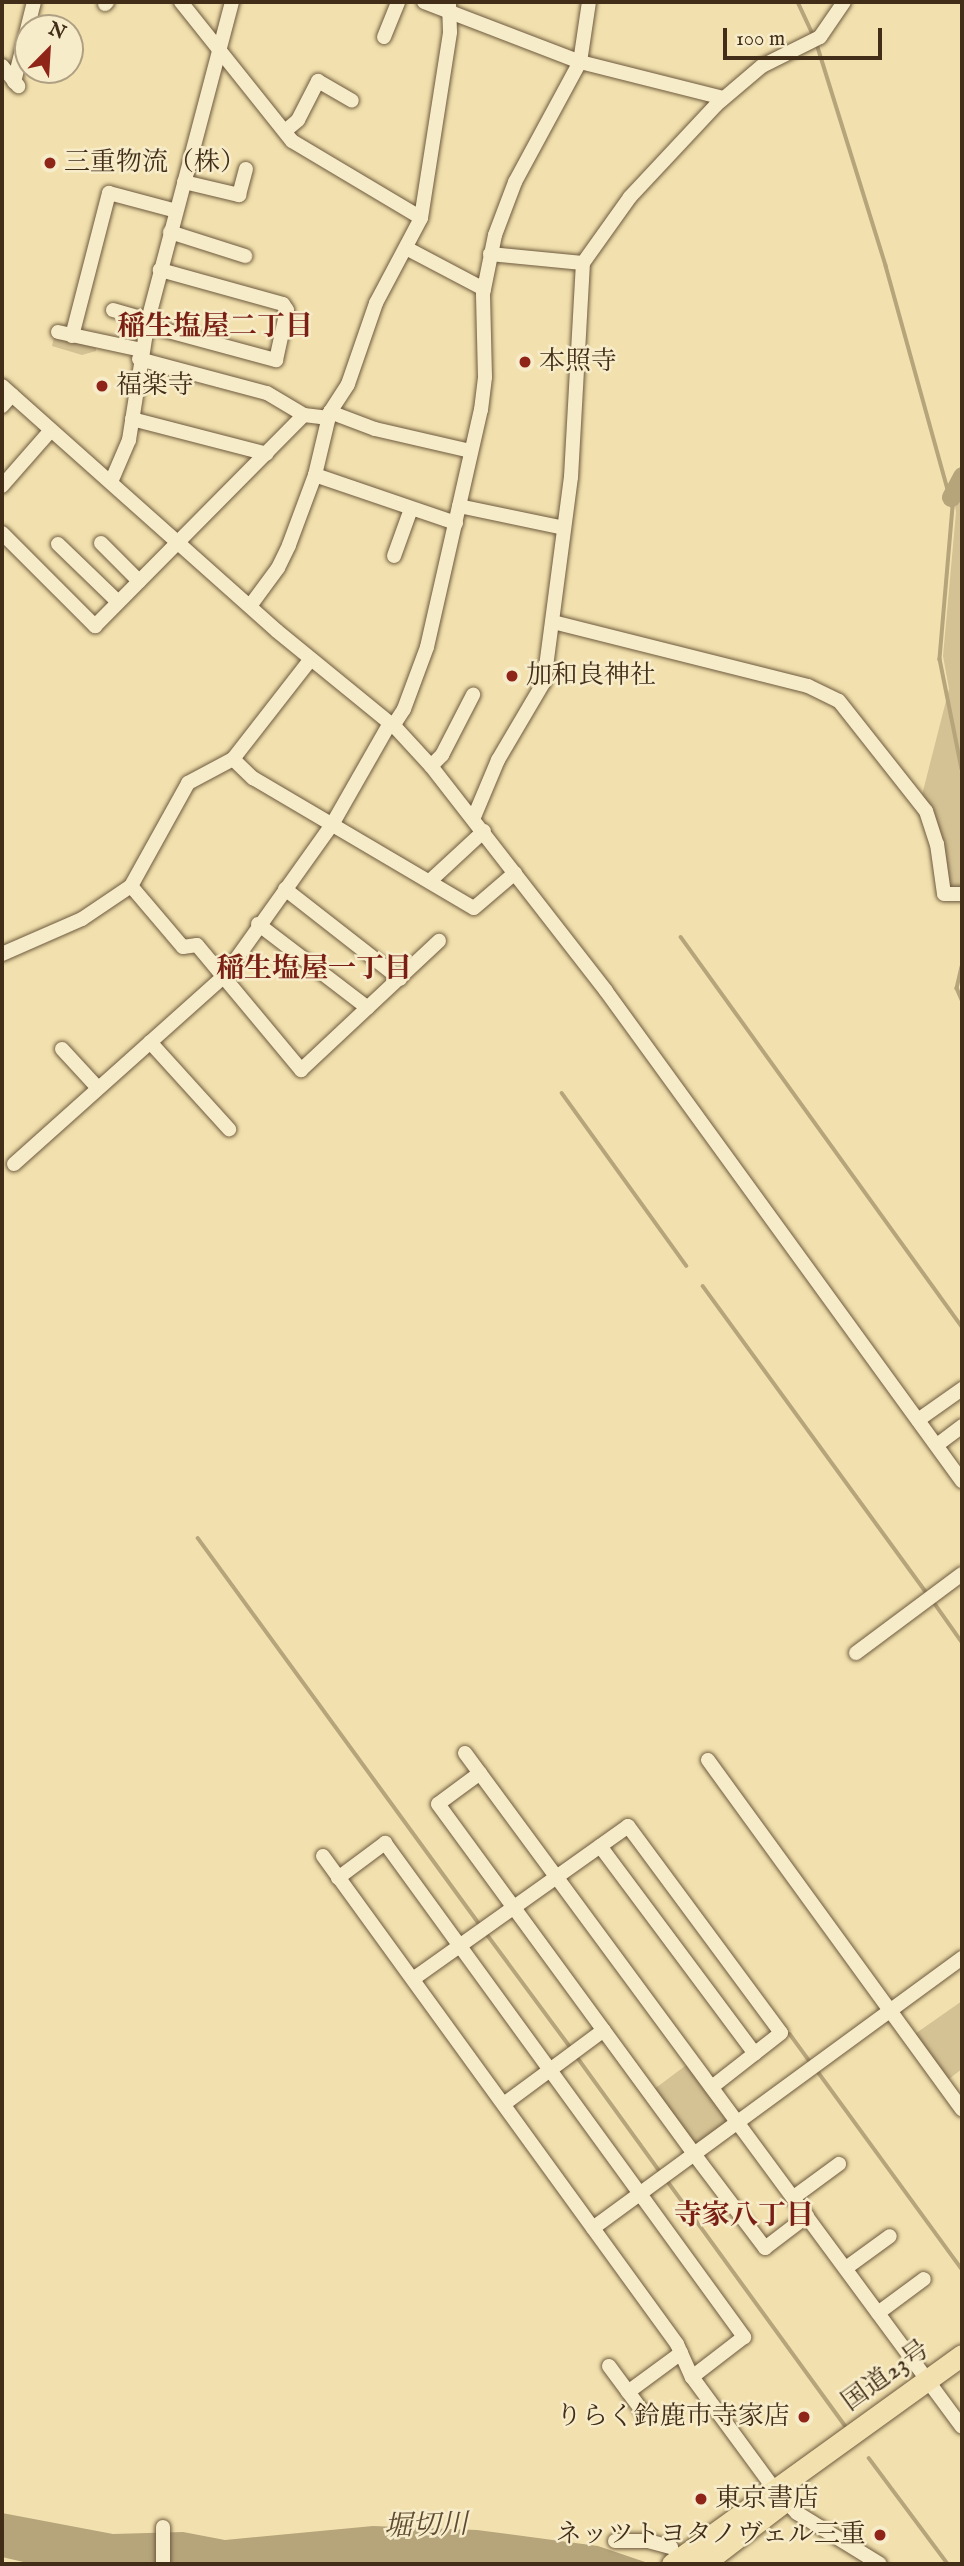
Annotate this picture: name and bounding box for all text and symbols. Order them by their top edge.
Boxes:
north arrow [14,14,84,84]
scale bar [726,14,885,58]
text: N [44,17,69,46]
text: 100 m [736,26,785,53]
place label: 三重物流（株） [64,147,246,179]
marker: 三重物流（株） [42,155,58,171]
district label: 稲生塩屋二丁目 [117,311,313,345]
place label: 本照寺 [539,346,617,378]
marker: 本照寺 [517,354,533,370]
place label: 福楽寺 [116,370,194,402]
marker: 福楽寺 [94,378,110,394]
place label: 加和良神社 [526,660,656,692]
marker: 加和良神社 [504,668,520,684]
district label: 稲生塩屋一丁目 [216,953,412,987]
district label: 寺家八丁目 [674,2200,814,2234]
street label: 国道23号 [836,2334,936,2418]
place label: りらく鈴鹿市寺家店 [556,2401,790,2433]
marker: りらく鈴鹿市寺家店 [796,2409,812,2425]
place label: 東京書店 [715,2483,819,2515]
marker: 東京書店 [693,2491,709,2507]
water label: 堀切川 [383,2509,469,2545]
place label: ネッツトヨタノヴェル三重 [554,2519,866,2551]
marker: ネッツトヨタノヴェル三重 [872,2527,888,2543]

